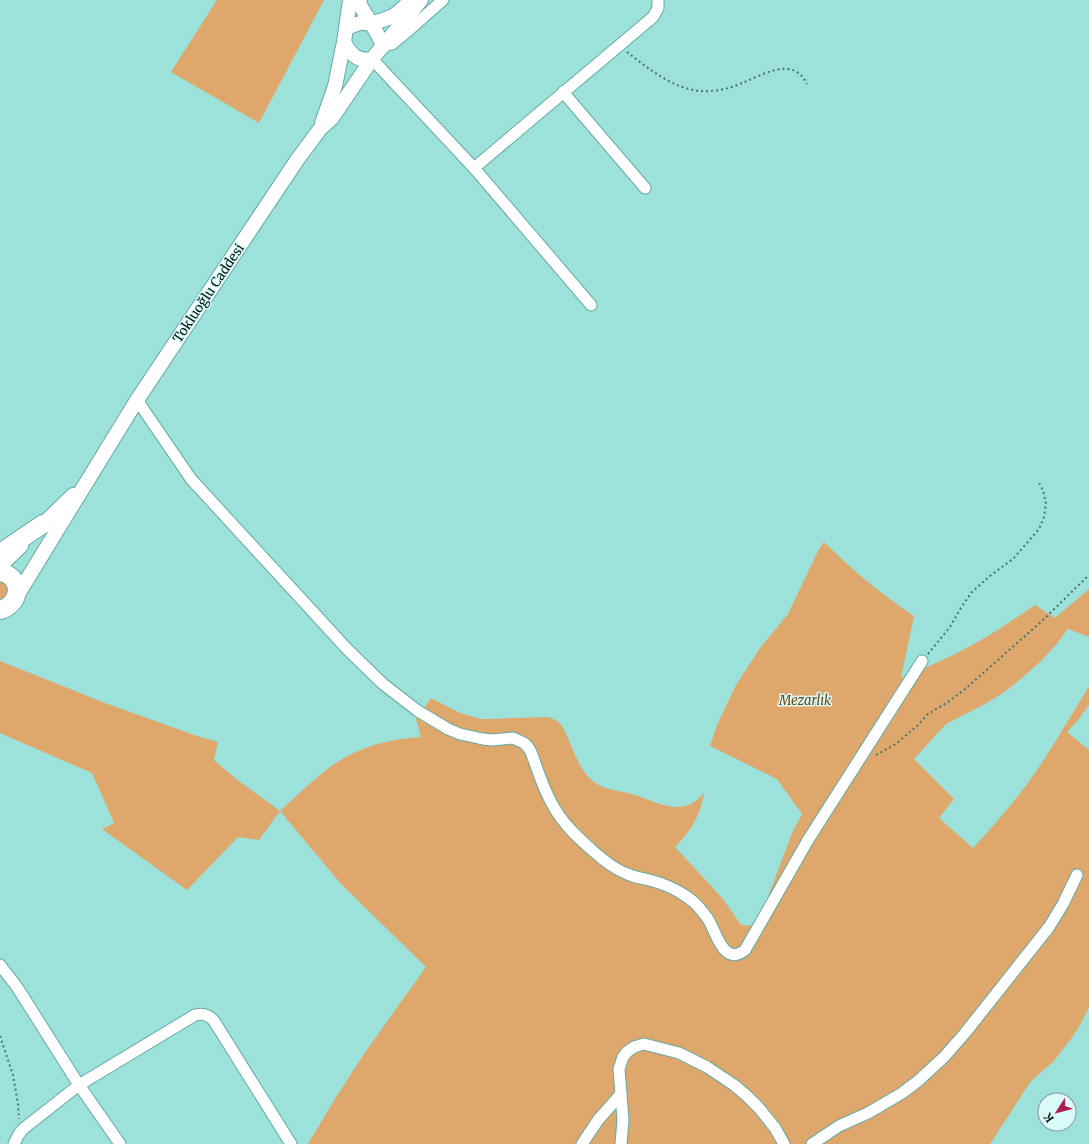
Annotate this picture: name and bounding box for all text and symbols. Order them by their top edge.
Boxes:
street label: Tokluoğlu Caddesi [169,241,248,346]
park label: Mezarlık [778,692,831,709]
north arrow [1037,1092,1077,1132]
text: K [1040,1110,1057,1125]

